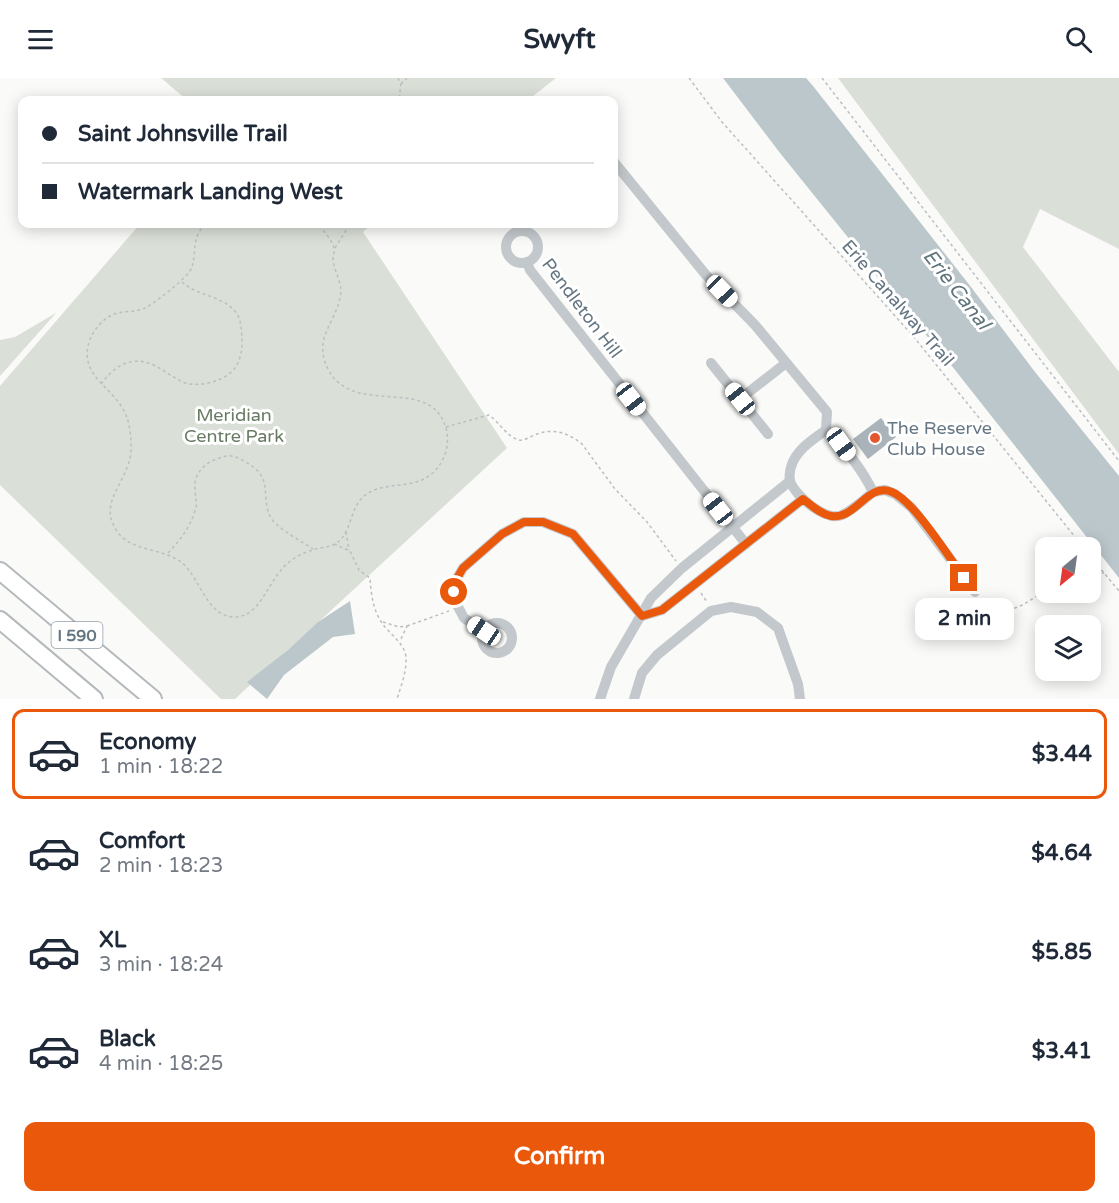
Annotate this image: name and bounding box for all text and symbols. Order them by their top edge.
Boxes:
icon: menu [24,23,57,56]
text: Swyft [523,23,596,56]
icon: search [1062,23,1095,56]
text: Saint Johnsville Trail [78,121,288,147]
text: Watermark Landing West [78,179,343,205]
street label: Erie Canalway Trail [837,235,959,371]
water label: Erie Canal [917,245,996,336]
street label: Pendleton Hill [537,254,627,362]
car [703,272,741,310]
car [613,379,649,419]
car [722,379,758,419]
park label: Meridian Centre Park [184,404,284,447]
place label: The Reserve Club House [887,417,992,460]
car [823,424,859,464]
marker: The Reserve Club House [868,431,882,445]
car [700,489,736,529]
north arrow [1035,537,1101,603]
map controls [1035,537,1101,681]
route end [950,564,977,591]
route start [440,578,467,605]
callout: 2 min [914,599,1014,641]
text: 2 min [938,607,991,631]
car [464,613,504,649]
button: layers [1035,615,1101,681]
road number: I 590 [52,622,103,648]
icon: car [27,727,81,781]
text: Economy [99,729,196,755]
text: $3.44 [1032,741,1092,767]
text: 1 min · 18:22 [99,755,223,779]
icon: car [27,826,81,880]
text: Comfort [99,828,185,854]
text: $4.64 [1031,840,1092,866]
text: 2 min · 18:23 [99,854,223,878]
icon: car [27,925,81,979]
text: XL [99,927,126,953]
text: $5.85 [1032,939,1092,965]
text: 3 min · 18:24 [99,953,223,977]
icon: car [27,1024,81,1078]
text: Black [99,1026,156,1052]
text: $3.41 [1032,1038,1092,1064]
text: 4 min · 18:25 [99,1052,223,1076]
button: Confirm [24,1122,1095,1191]

